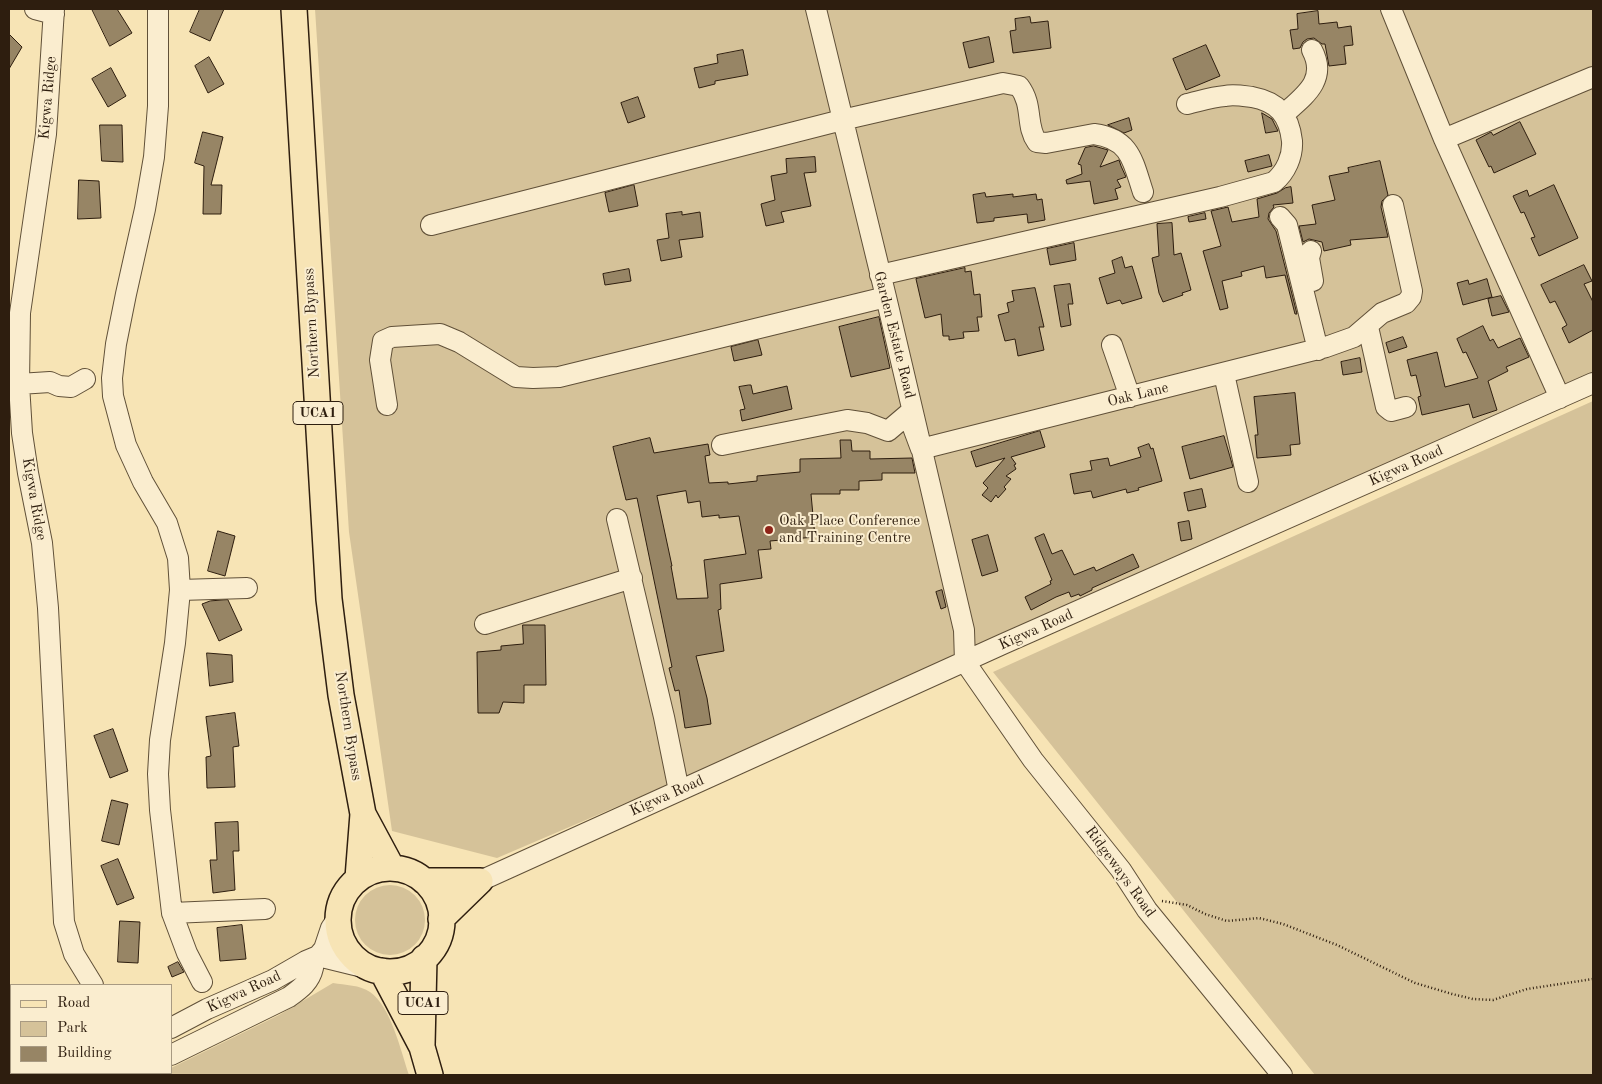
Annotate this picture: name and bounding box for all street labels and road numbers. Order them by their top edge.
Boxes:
street label: Kigwa Ridge [35,55,61,141]
street label: Northern Bypass [300,267,324,379]
street label: Garden Estate Road [869,269,919,401]
street label: Oak Lane [1106,379,1170,411]
road number: UCA1 [293,402,343,424]
street label: Kigwa Road [1366,442,1446,490]
street label: Kigwa Ridge [18,456,50,542]
street label: Kigwa Road [996,606,1076,654]
street label: Northern Bypass [330,670,366,782]
street label: Kigwa Road [627,772,707,820]
street label: Ridgeways Road [1081,823,1159,921]
street label: Kigwa Road [204,967,284,1017]
road number: UCA1 [398,991,448,1014]

